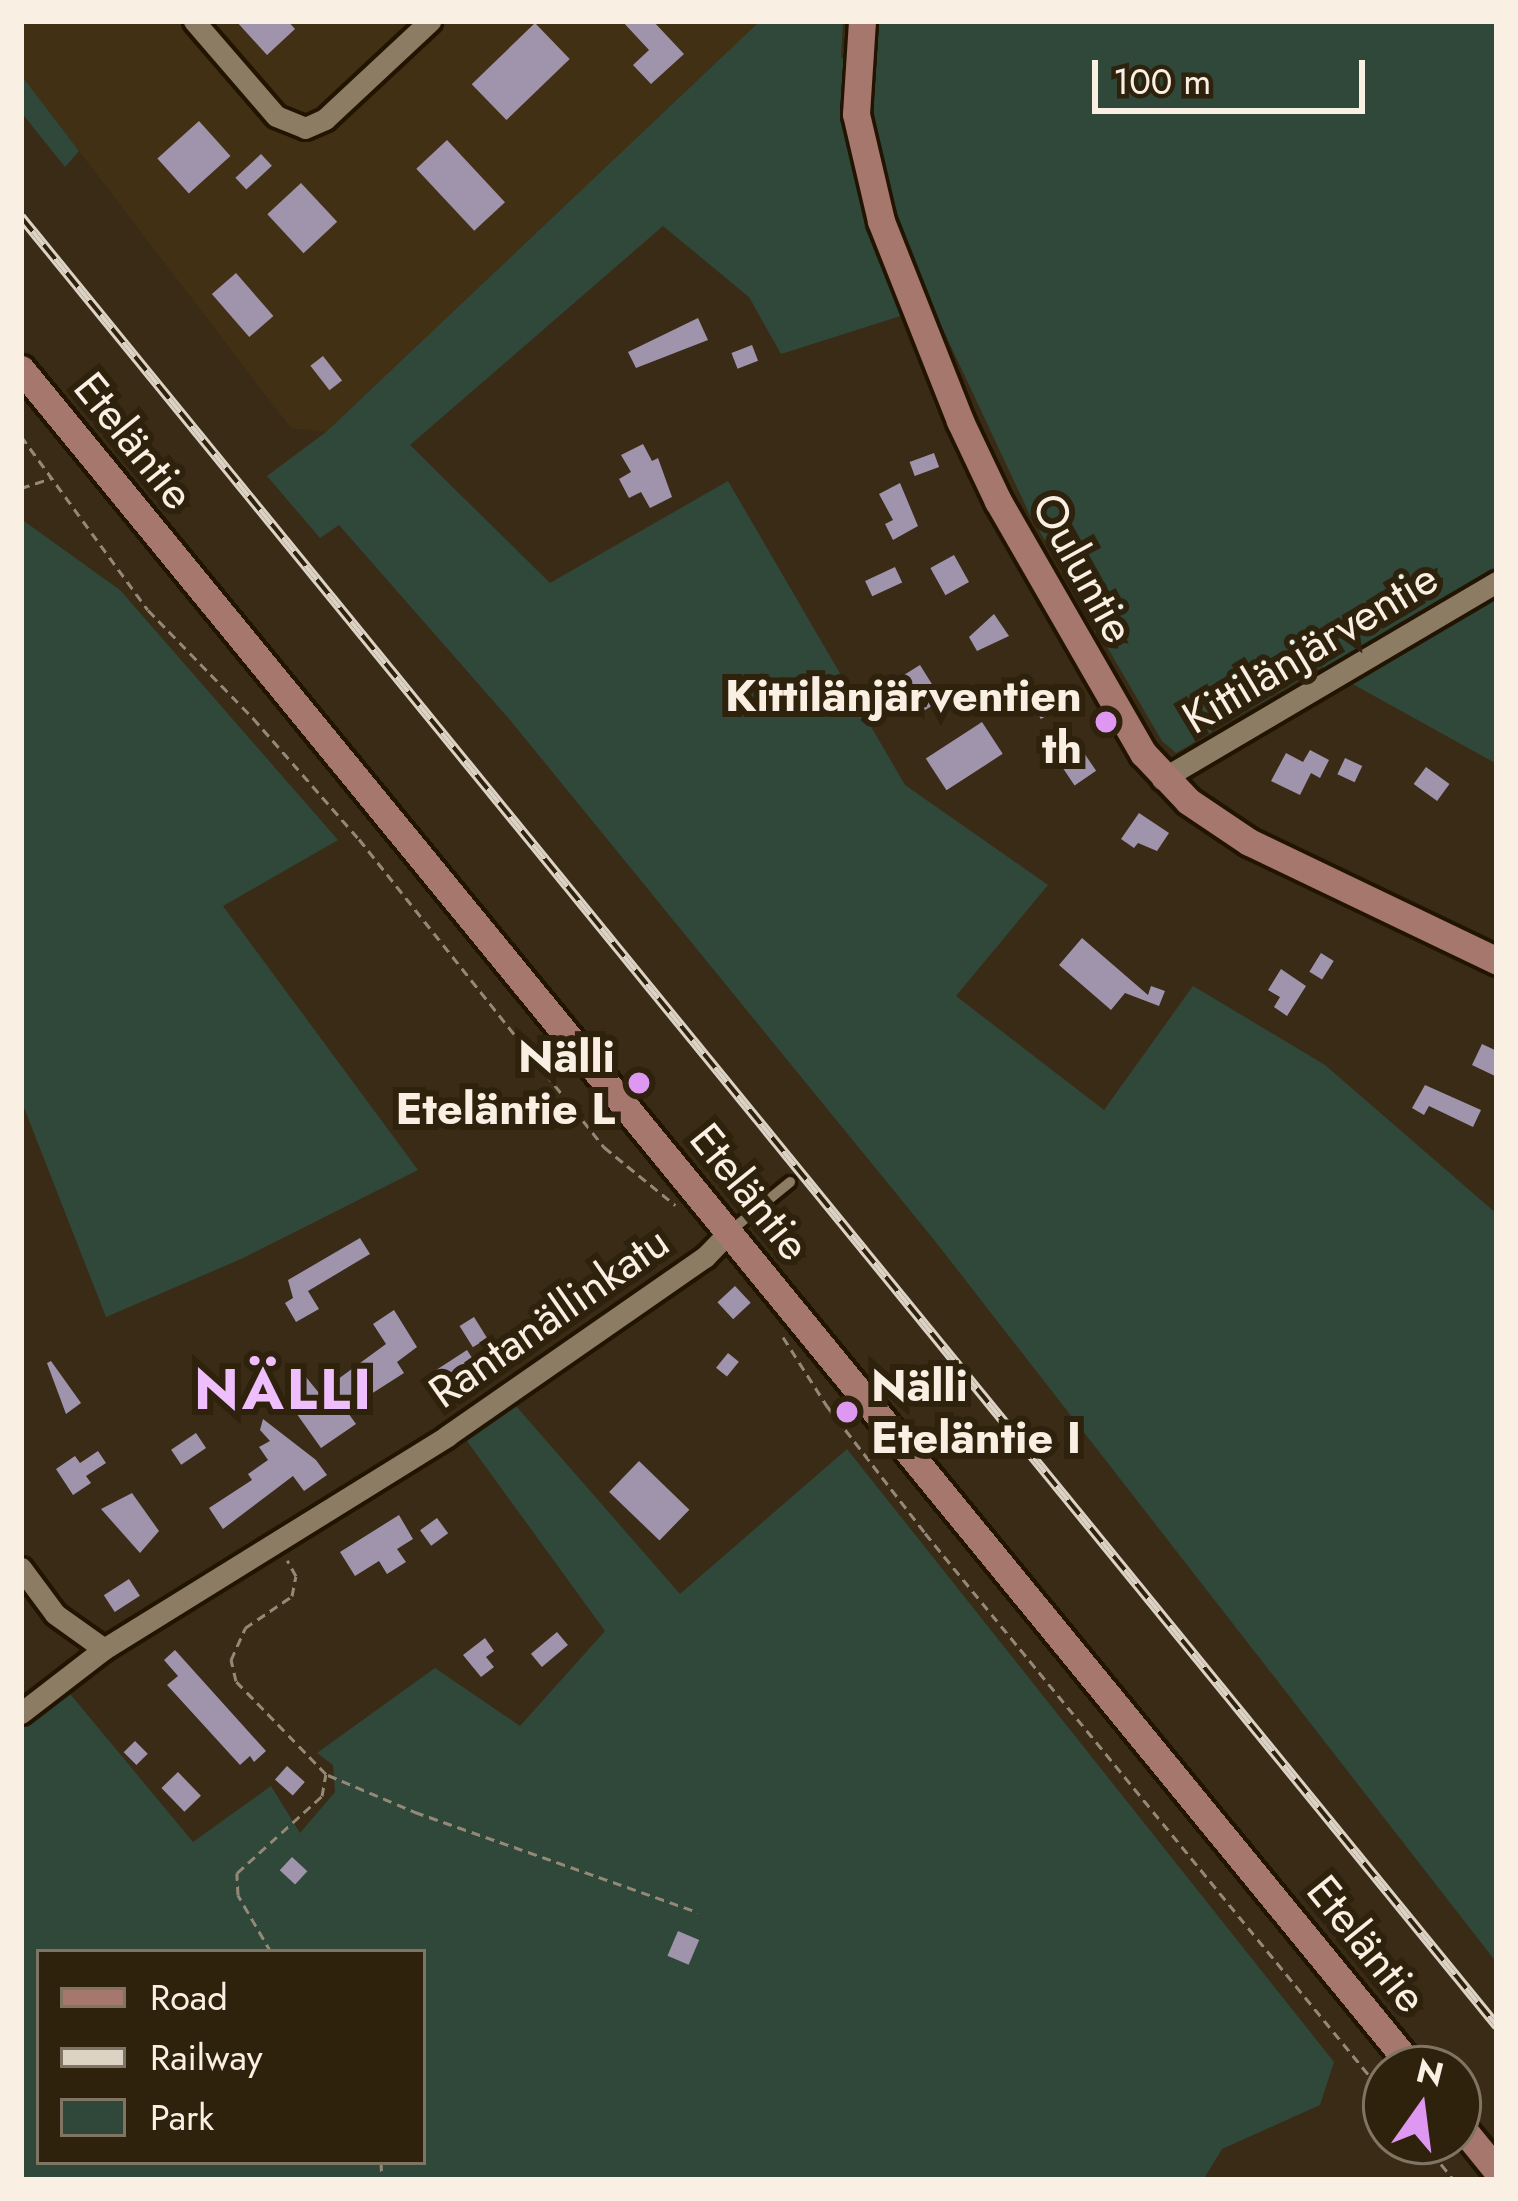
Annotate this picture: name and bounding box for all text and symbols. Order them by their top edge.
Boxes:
scale bar [1098,36,1371,110]
text: 100 m [1113,55,1211,107]
street label: Eteläntie [63,362,205,520]
street label: Ouluntie [1020,484,1146,652]
street label: Kittilänjärventie [1173,551,1447,745]
place label: Kittilänjärventien th [725,669,1082,775]
marker: Kittilänjärventien th [1093,709,1119,735]
place label: Nälli Eteläntie L [395,1030,615,1136]
marker: Nälli Eteläntie L [626,1070,652,1096]
street label: Eteläntie [679,1113,821,1271]
street label: Rantanällinkatu [419,1215,679,1419]
district label: NÄLLI [194,1356,374,1424]
place label: Nälli Eteläntie I [871,1359,1081,1465]
marker: Nälli Eteläntie I [834,1399,860,1425]
street label: Eteläntie [1296,1865,1438,2023]
legend [36,1949,426,2165]
text: Road [150,1971,228,2023]
text: Railway [150,2031,263,2083]
north arrow [1362,2045,1482,2165]
text: N [1412,2047,1448,2098]
text: Park [150,2091,214,2143]

